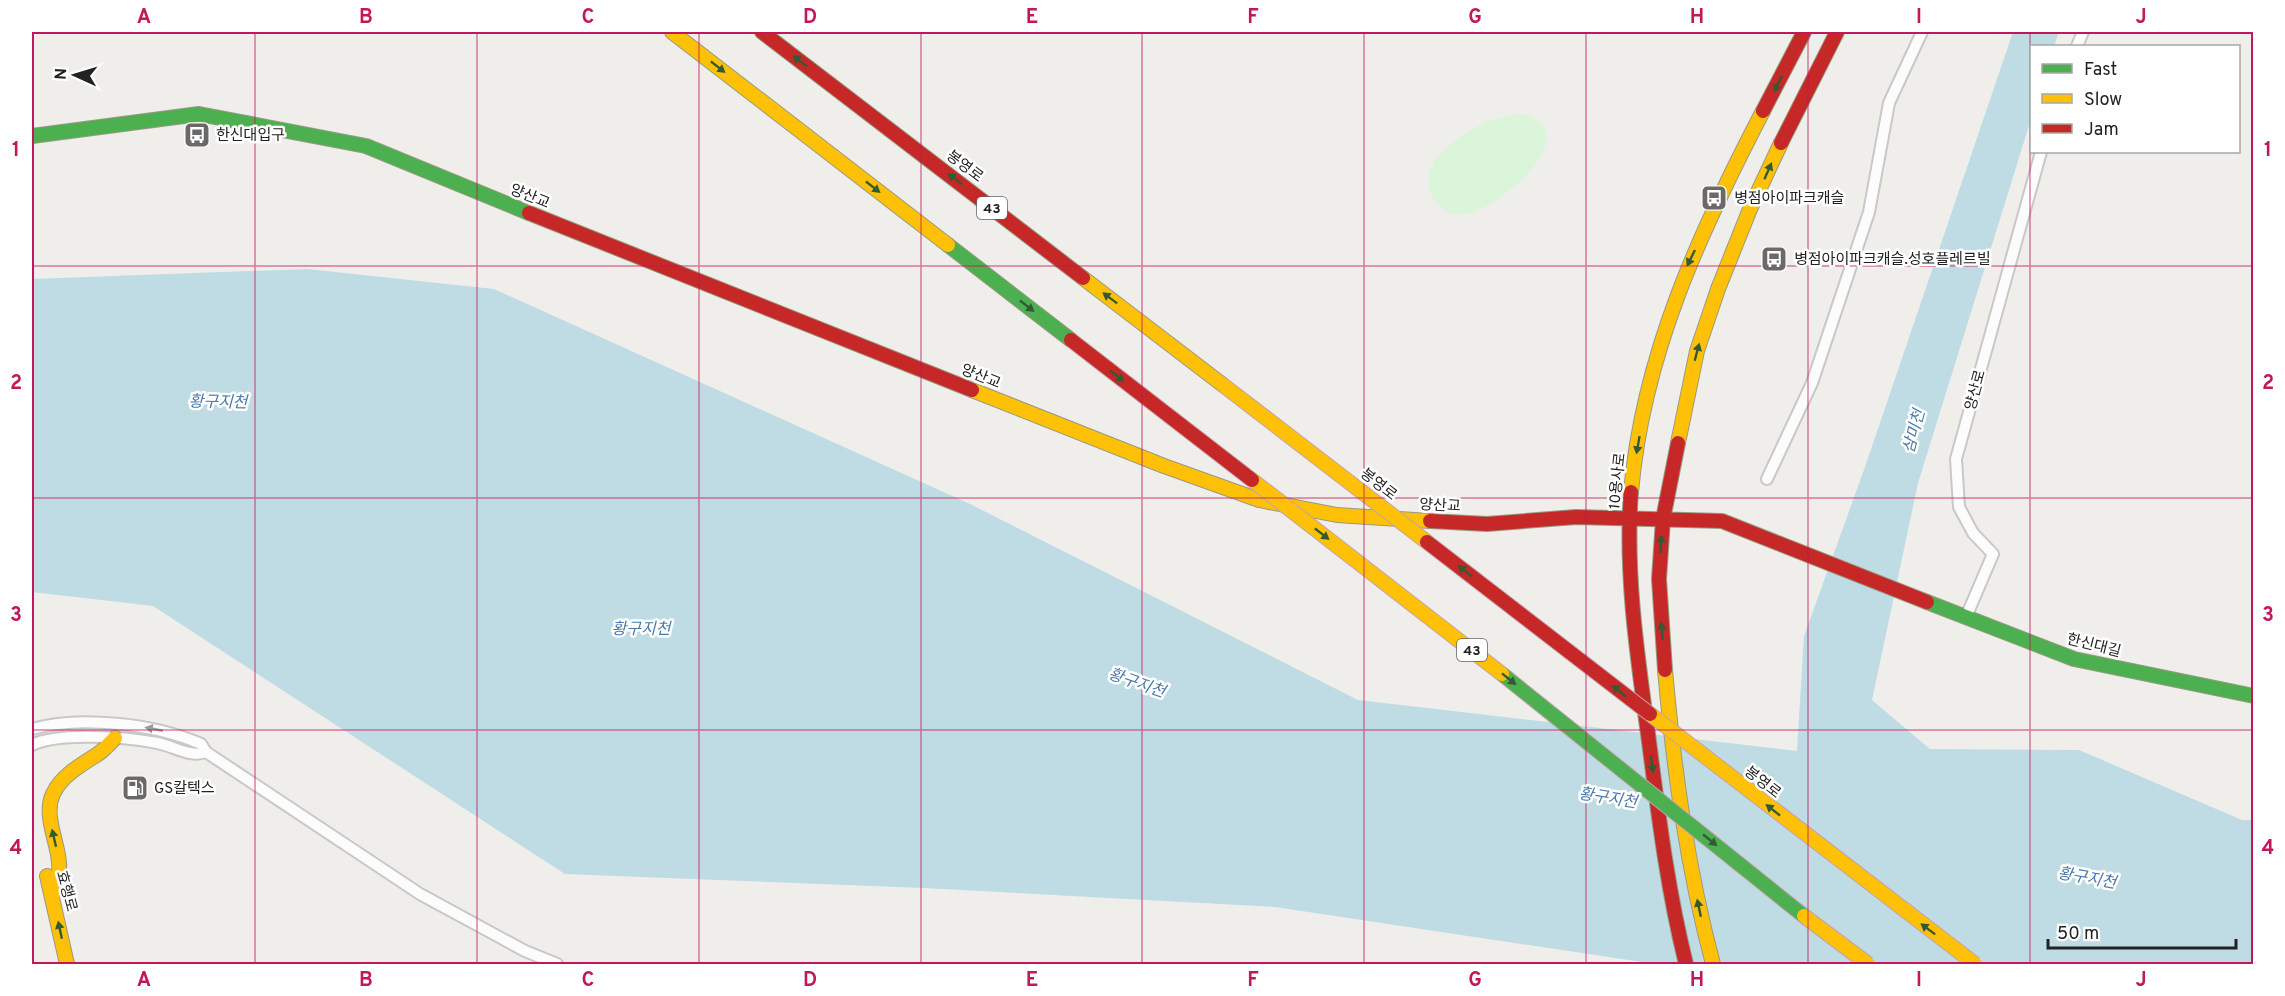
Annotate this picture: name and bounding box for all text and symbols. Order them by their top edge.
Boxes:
text: A [137,5,151,31]
text: B [359,5,373,31]
text: C [582,5,594,31]
text: D [803,5,817,31]
text: E [1026,5,1038,31]
text: F [1247,5,1259,31]
text: G [1468,5,1482,31]
text: H [1690,5,1704,31]
text: I [1916,5,1922,31]
text: J [2135,5,2147,31]
north arrow [45,45,105,105]
legend [2030,45,2240,153]
one-way arrow [792,55,808,67]
text: Fast [2084,59,2117,82]
one-way arrow [711,61,726,73]
text: N [52,68,72,81]
one-way arrow [1773,75,1783,92]
text: Slow [2084,89,2122,112]
text: Jam [2084,119,2119,142]
bus stop icon: 한신대입구 [182,120,212,150]
place label: 한신대입구 [216,127,285,146]
text: 1 [12,138,20,164]
text: 1 [2264,138,2272,164]
street label: 봉영로 [942,147,986,187]
one-way arrow [1763,161,1773,179]
one-way arrow [947,173,963,186]
one-way arrow [865,180,880,192]
street label: 양산교 [507,181,552,214]
bus stop icon: 병점아이파크캐슬 [1699,183,1729,213]
place label: 병점아이파크캐슬 [1734,190,1844,209]
road number: 43 [977,197,1007,219]
bus stop icon: 병점아이파크캐슬.성호플레르빌 [1759,244,1789,274]
one-way arrow [1686,250,1695,267]
place label: 병점아이파크캐슬.성호플레르빌 [1794,251,1991,270]
one-way arrow [1102,292,1118,304]
one-way arrow [1019,300,1035,312]
one-way arrow [1693,343,1703,362]
street label: 양산교 [958,361,1003,394]
street label: 양산로 [1962,368,1991,413]
one-way arrow [1109,370,1125,382]
text: 2 [10,371,22,397]
text: 2 [2262,371,2274,397]
water label: 황구지천 [188,392,250,414]
water label: 삼미천 [1900,405,1931,455]
one-way arrow [1633,436,1642,455]
street label: 10용사로 [1606,452,1631,510]
street label: 봉영로 [1356,465,1400,505]
street label: 양산교 [1419,496,1461,517]
one-way arrow [1314,527,1329,539]
one-way arrow [1657,534,1666,553]
one-way arrow [1457,565,1473,578]
text: 3 [10,603,22,629]
text: 3 [2262,603,2274,629]
water label: 황구지천 [612,620,673,640]
one-way arrow [1657,622,1667,641]
street label: 한신대길 [2065,631,2123,662]
road number: 43 [1457,639,1487,661]
water label: 황구지천 [1105,665,1170,704]
one-way arrow [1501,672,1517,685]
one-way arrow [1612,685,1627,697]
one-way arrow [145,724,164,733]
one-way arrow [1647,755,1656,774]
street label: 봉영로 [1740,763,1784,803]
fuel station icon: GS칼텍스 [120,773,150,803]
place label: GS칼텍스 [154,780,215,799]
water label: 황구지천 [1577,784,1641,814]
one-way arrow [1766,805,1781,817]
one-way arrow [48,829,58,848]
one-way arrow [1702,834,1718,847]
text: 4 [10,836,22,862]
text: 4 [2262,836,2274,862]
water label: 황구지천 [2056,864,2120,894]
street label: 효행로 [51,869,80,914]
one-way arrow [1694,898,1703,917]
scale bar [2048,912,2236,950]
one-way arrow [55,920,64,939]
one-way arrow [1920,923,1936,936]
text: 50 m [2057,923,2099,946]
text: A [137,968,151,994]
text: B [359,968,373,994]
text: C [582,968,594,994]
text: D [803,968,817,994]
text: E [1026,968,1038,994]
text: F [1247,968,1259,994]
text: G [1468,968,1482,994]
text: H [1690,968,1704,994]
text: I [1916,968,1922,994]
text: J [2135,968,2147,994]

